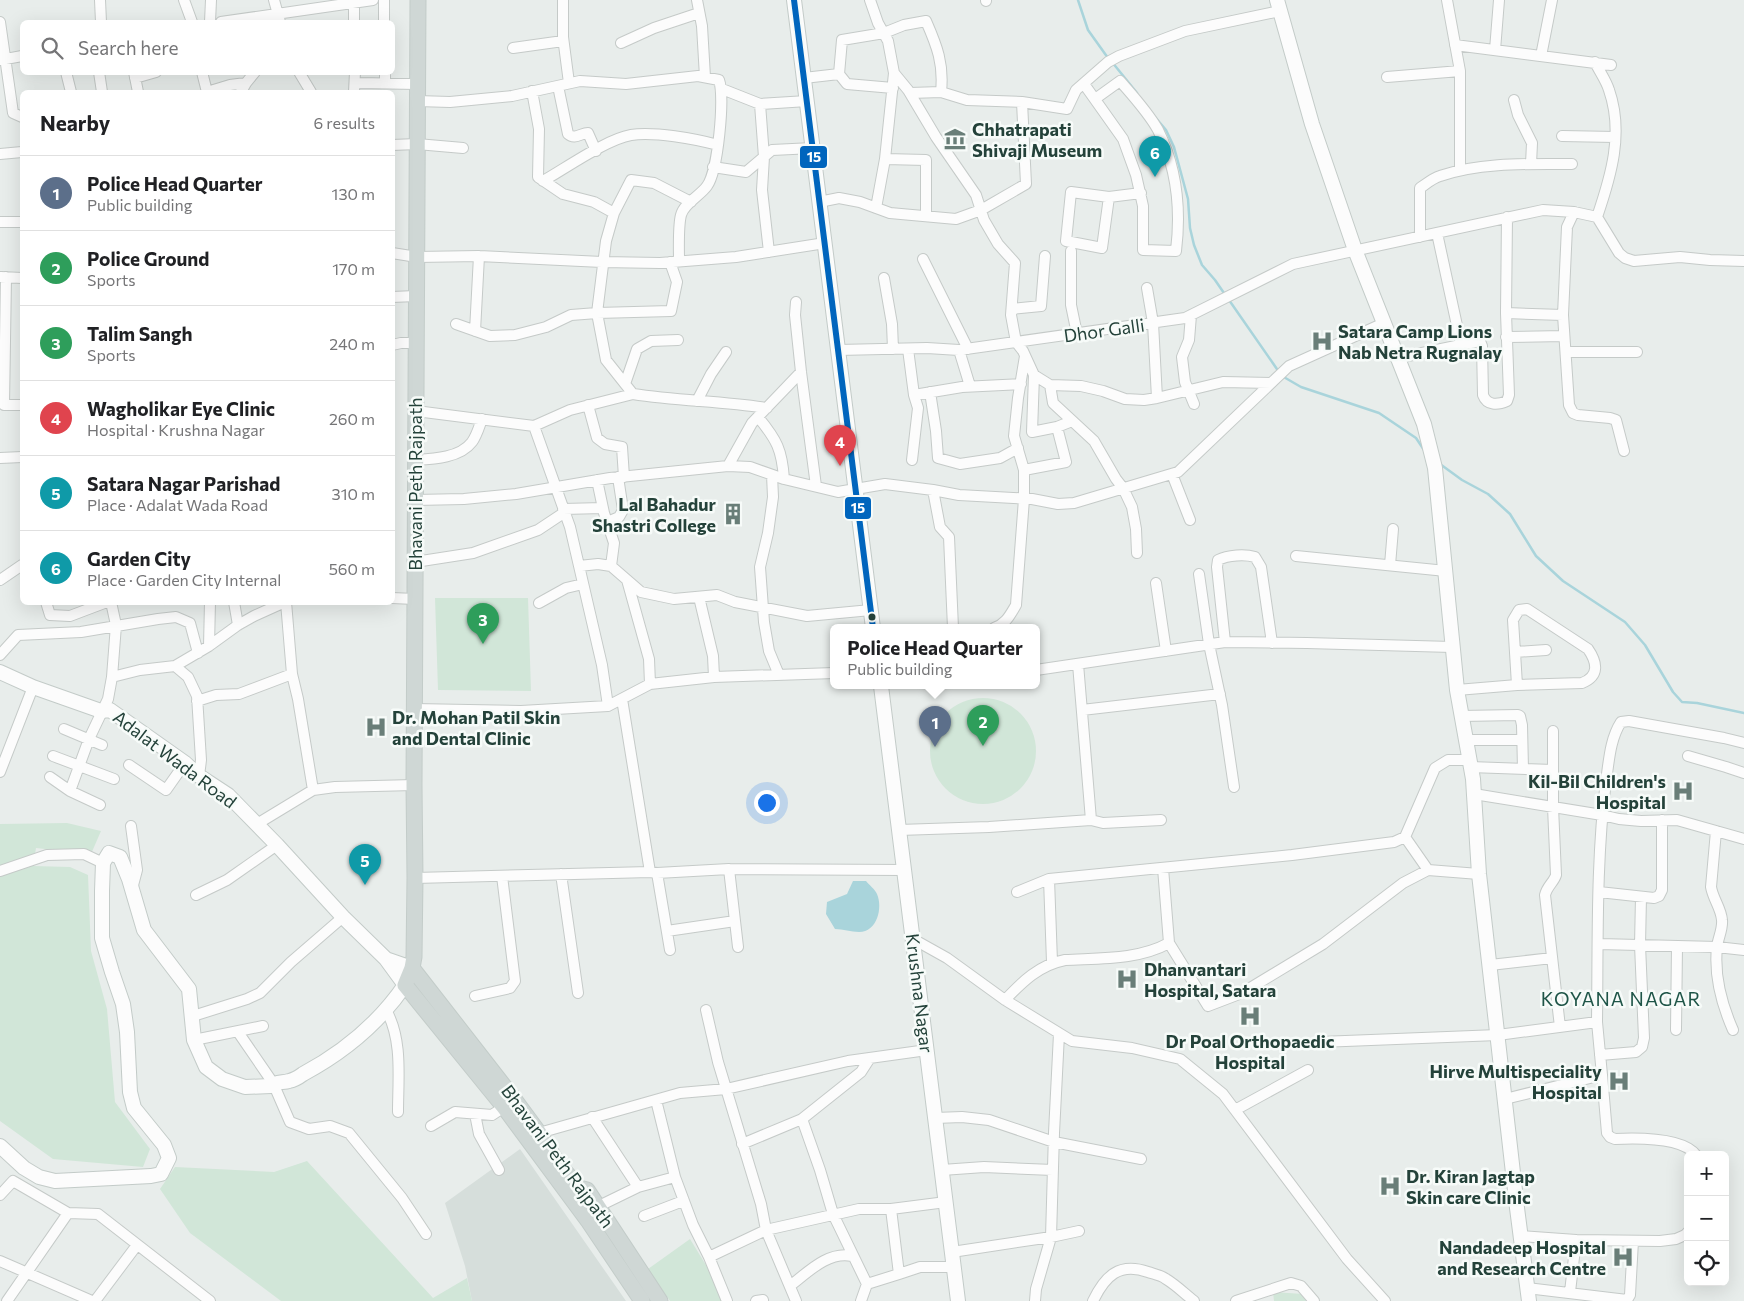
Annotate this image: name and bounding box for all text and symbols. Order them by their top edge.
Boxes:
search box [20,20,395,75]
icon: search [38,34,66,62]
text: Search here [78,36,178,59]
text: Nearby [40,110,110,135]
text: 6 results [314,113,375,132]
place label: Chhatrapati Shivaji Museum [972,118,1102,161]
museum icon: Chhatrapati Shivaji Museum [942,126,968,152]
pin: 6 [1139,136,1171,177]
line badge: 15 [799,145,828,169]
text: 15 [807,148,821,165]
text: Police Head Quarter [87,172,263,195]
text: 1 [52,184,60,203]
text: 130 m [332,184,375,203]
text: Public building [87,195,192,214]
text: Police Ground [87,247,209,270]
text: 2 [51,259,61,278]
text: 170 m [332,259,375,278]
text: Sports [87,270,136,289]
street label: Dhor Galli [1062,313,1146,347]
place label: Satara Camp Lions Nab Netra Rugnalay [1338,320,1502,363]
text: Talim Sangh [87,322,193,345]
hospital icon: Satara Camp Lions Nab Netra Rugnalay [1309,328,1335,354]
text: 3 [51,334,61,353]
text: 240 m [329,334,375,353]
text: Sports [87,345,136,364]
text: Wagholikar Eye Clinic [87,397,275,420]
street label: Bhavani Peth Rajpath [404,397,426,571]
text: 4 [51,409,61,428]
text: 260 m [329,409,375,428]
text: Hospital · Krushna Nagar [87,420,265,439]
pin: 4 [824,425,856,466]
text: Satara Nagar Parishad [87,472,280,495]
text: 5 [51,484,61,503]
text: 310 m [332,484,375,503]
place label: Lal Bahadur Shastri College [592,493,717,536]
text: Place · Adalat Wada Road [87,495,268,514]
line badge: 15 [844,496,872,520]
text: 15 [851,499,865,516]
building icon: Lal Bahadur Shastri College [720,501,746,527]
text: Garden City [87,547,191,570]
text: 6 [51,559,61,578]
text: 560 m [329,559,375,578]
text: Place · Garden City Internal [87,570,281,589]
pin: 3 [467,603,499,644]
unlabelled marker [867,612,877,622]
popup [830,624,1040,689]
text: Police Head Quarter [847,636,1023,659]
text: Public building [847,659,953,678]
street label: Adalat Wada Road [109,705,241,813]
pin: 2 [967,705,999,746]
place label: Dr. Mohan Patil Skin and Dental Clinic [392,706,560,749]
pin: 1 [919,706,951,747]
hospital icon: Dr. Mohan Patil Skin and Dental Clinic [363,714,389,740]
place label: Kil-Bil Children's Hospital [1528,770,1666,813]
hospital icon: Kil-Bil Children's Hospital [1670,778,1696,804]
your location [754,790,780,816]
pin: 5 [349,844,381,885]
street label: Krushna Nagar [902,932,938,1054]
place label: Dhanvantari Hospital, Satara [1144,958,1276,1001]
hospital icon: Dhanvantari Hospital, Satara [1114,966,1140,992]
district label: KOYANA NAGAR [1541,987,1701,1010]
hospital icon: Dr Poal Orthopaedic Hospital [1237,1003,1263,1029]
place label: Dr Poal Orthopaedic Hospital [1166,1030,1335,1073]
place label: Hirve Multispeciality Hospital [1430,1060,1602,1103]
hospital icon: Hirve Multispeciality Hospital [1606,1068,1632,1094]
street label: Bhavani Peth Rajpath [497,1080,619,1232]
map controls [1684,1151,1729,1286]
button: + [1684,1151,1729,1196]
place label: Dr. Kiran Jagtap Skin care Clinic [1406,1165,1535,1208]
hospital icon: Dr. Kiran Jagtap Skin care Clinic [1377,1173,1403,1199]
button: − [1684,1196,1729,1241]
place label: Nandadeep Hospital and Research Centre [1437,1236,1606,1279]
button: locate [1684,1241,1729,1286]
hospital icon: Nandadeep Hospital and Research Centre [1610,1244,1636,1270]

